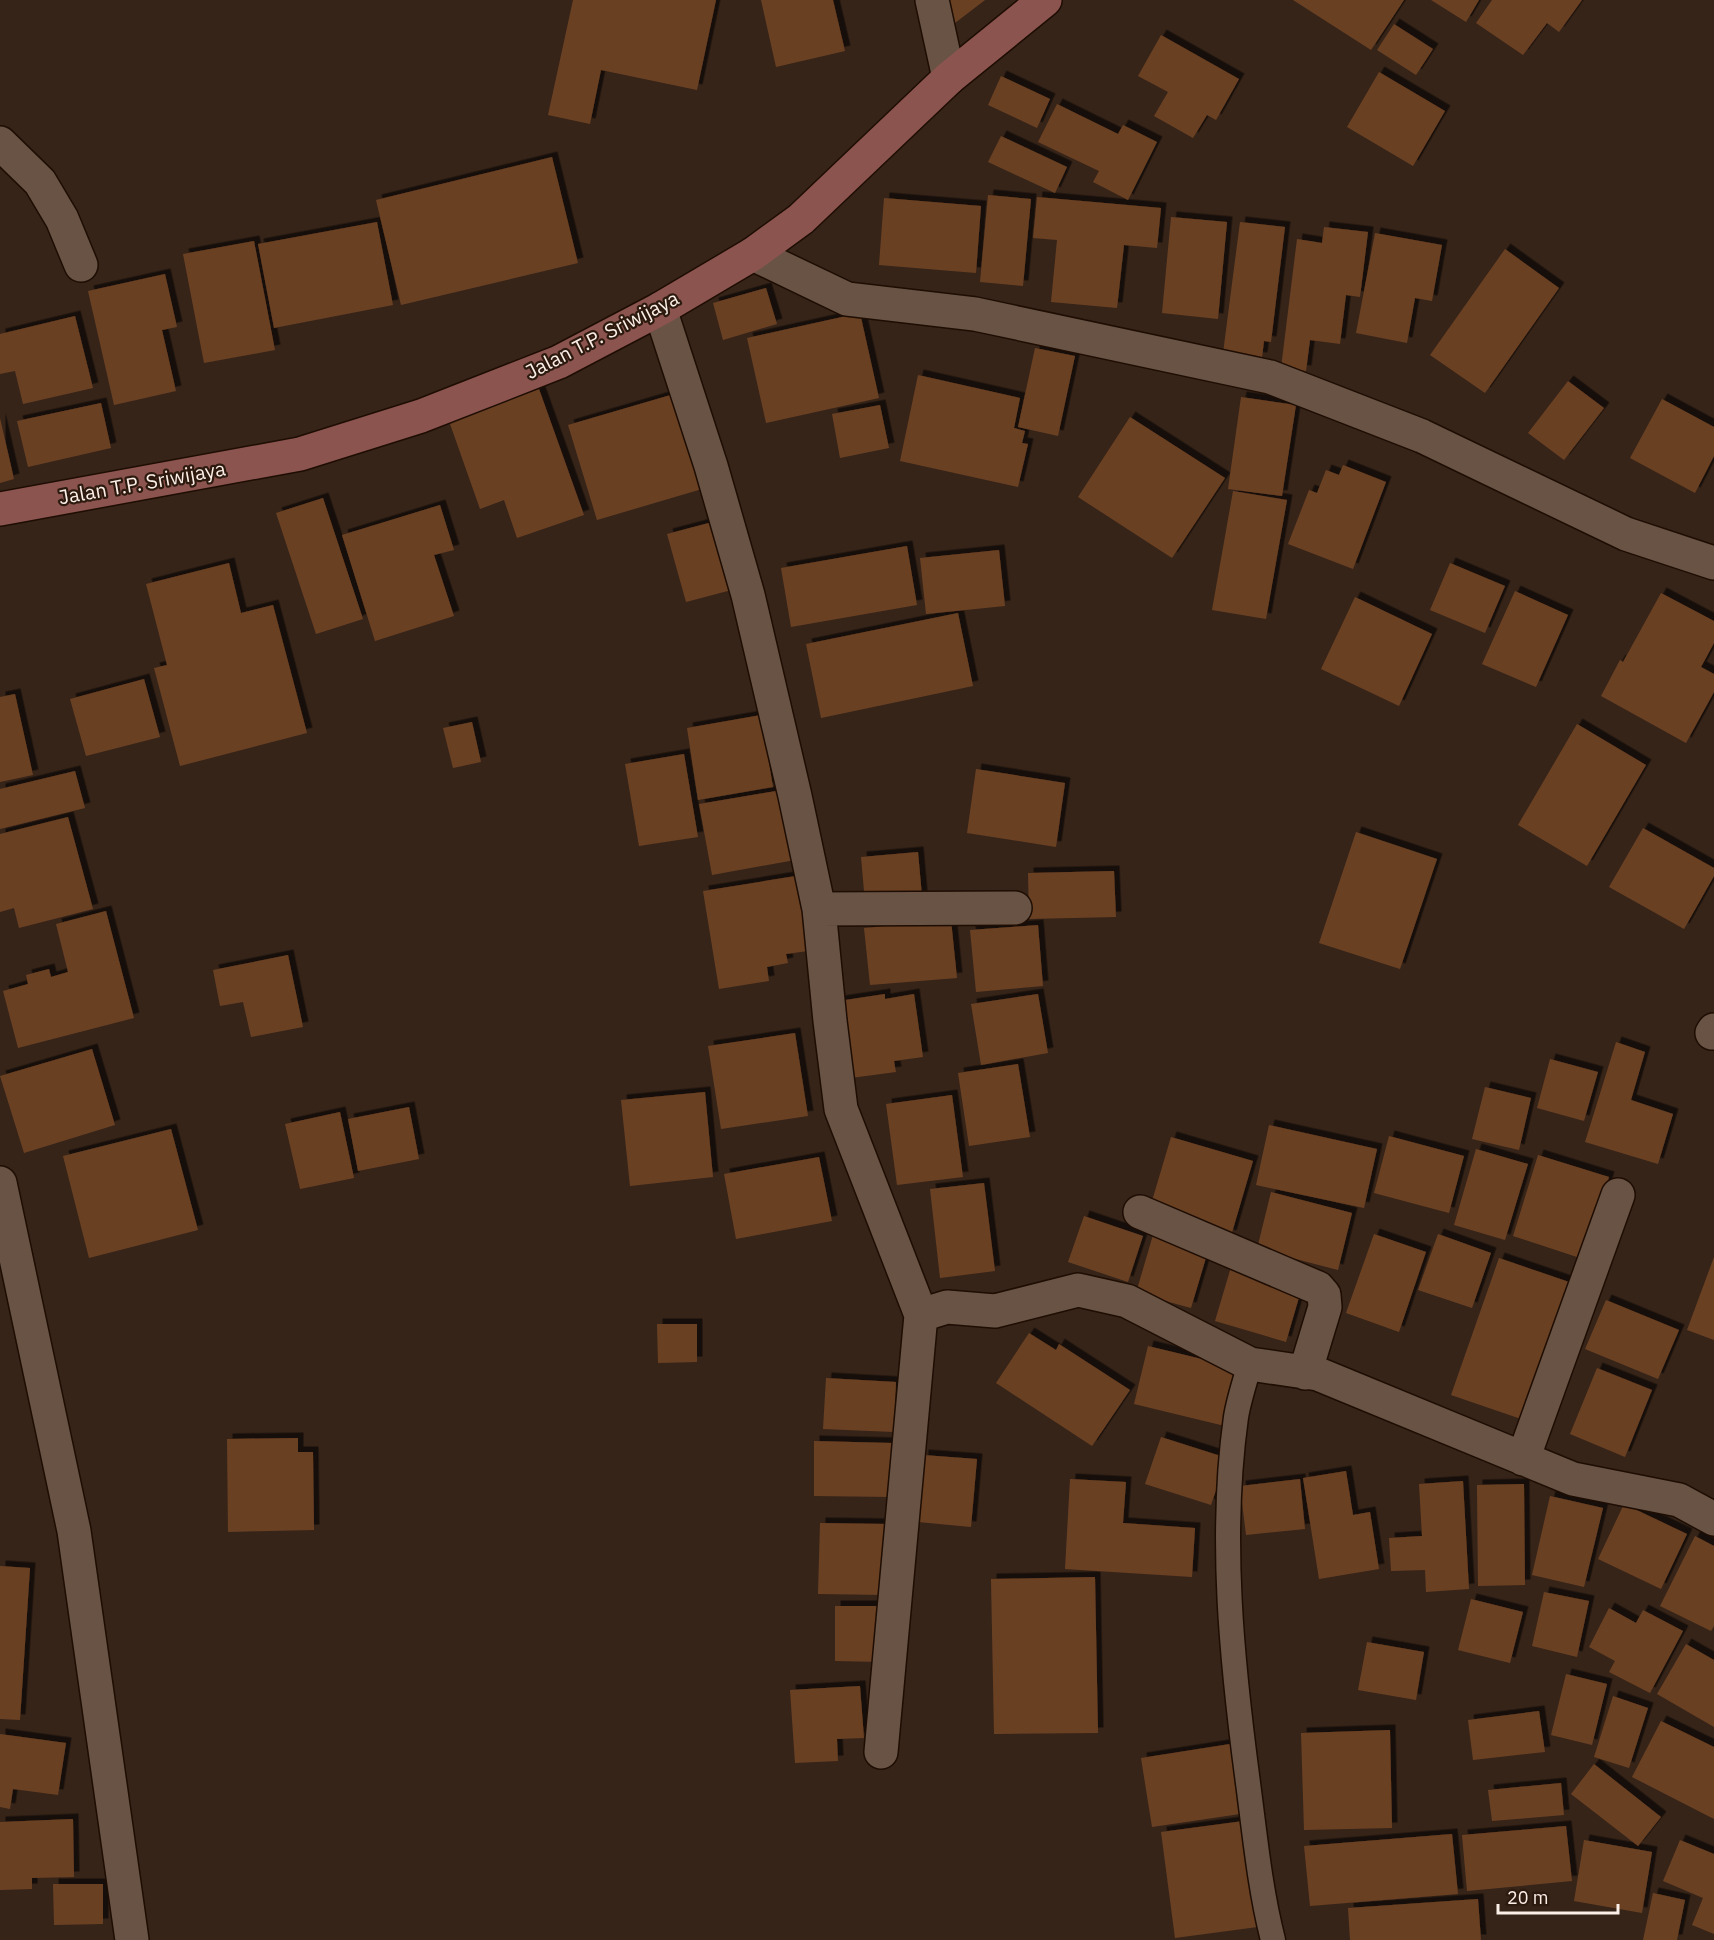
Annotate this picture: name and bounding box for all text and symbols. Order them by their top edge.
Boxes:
street label: Jalan T.P. Sriwijaya [520,284,683,385]
street label: Jalan T.P. Sriwijaya [56,454,228,510]
scale bar [1498,1877,1618,1915]
text: 20 m [1507,1886,1549,1909]

